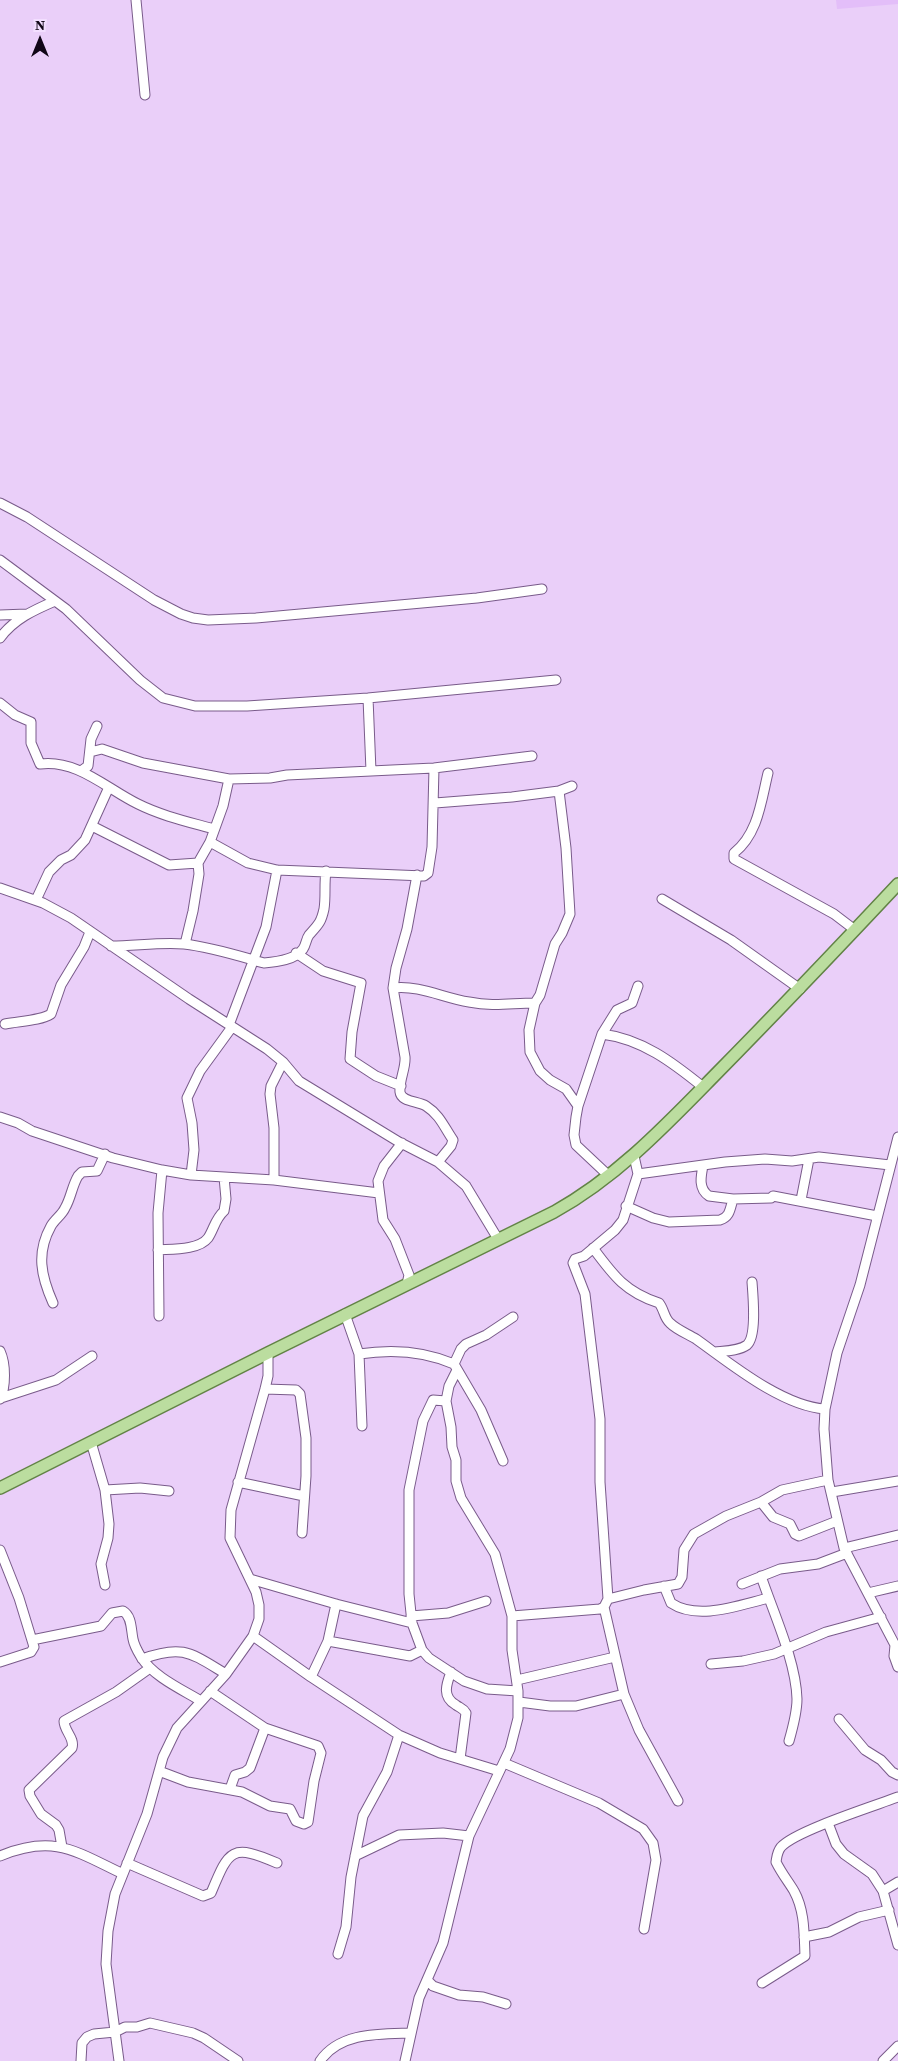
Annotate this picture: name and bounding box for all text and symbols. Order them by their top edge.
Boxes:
north arrow [15,15,65,65]
text: N [35,15,45,35]

